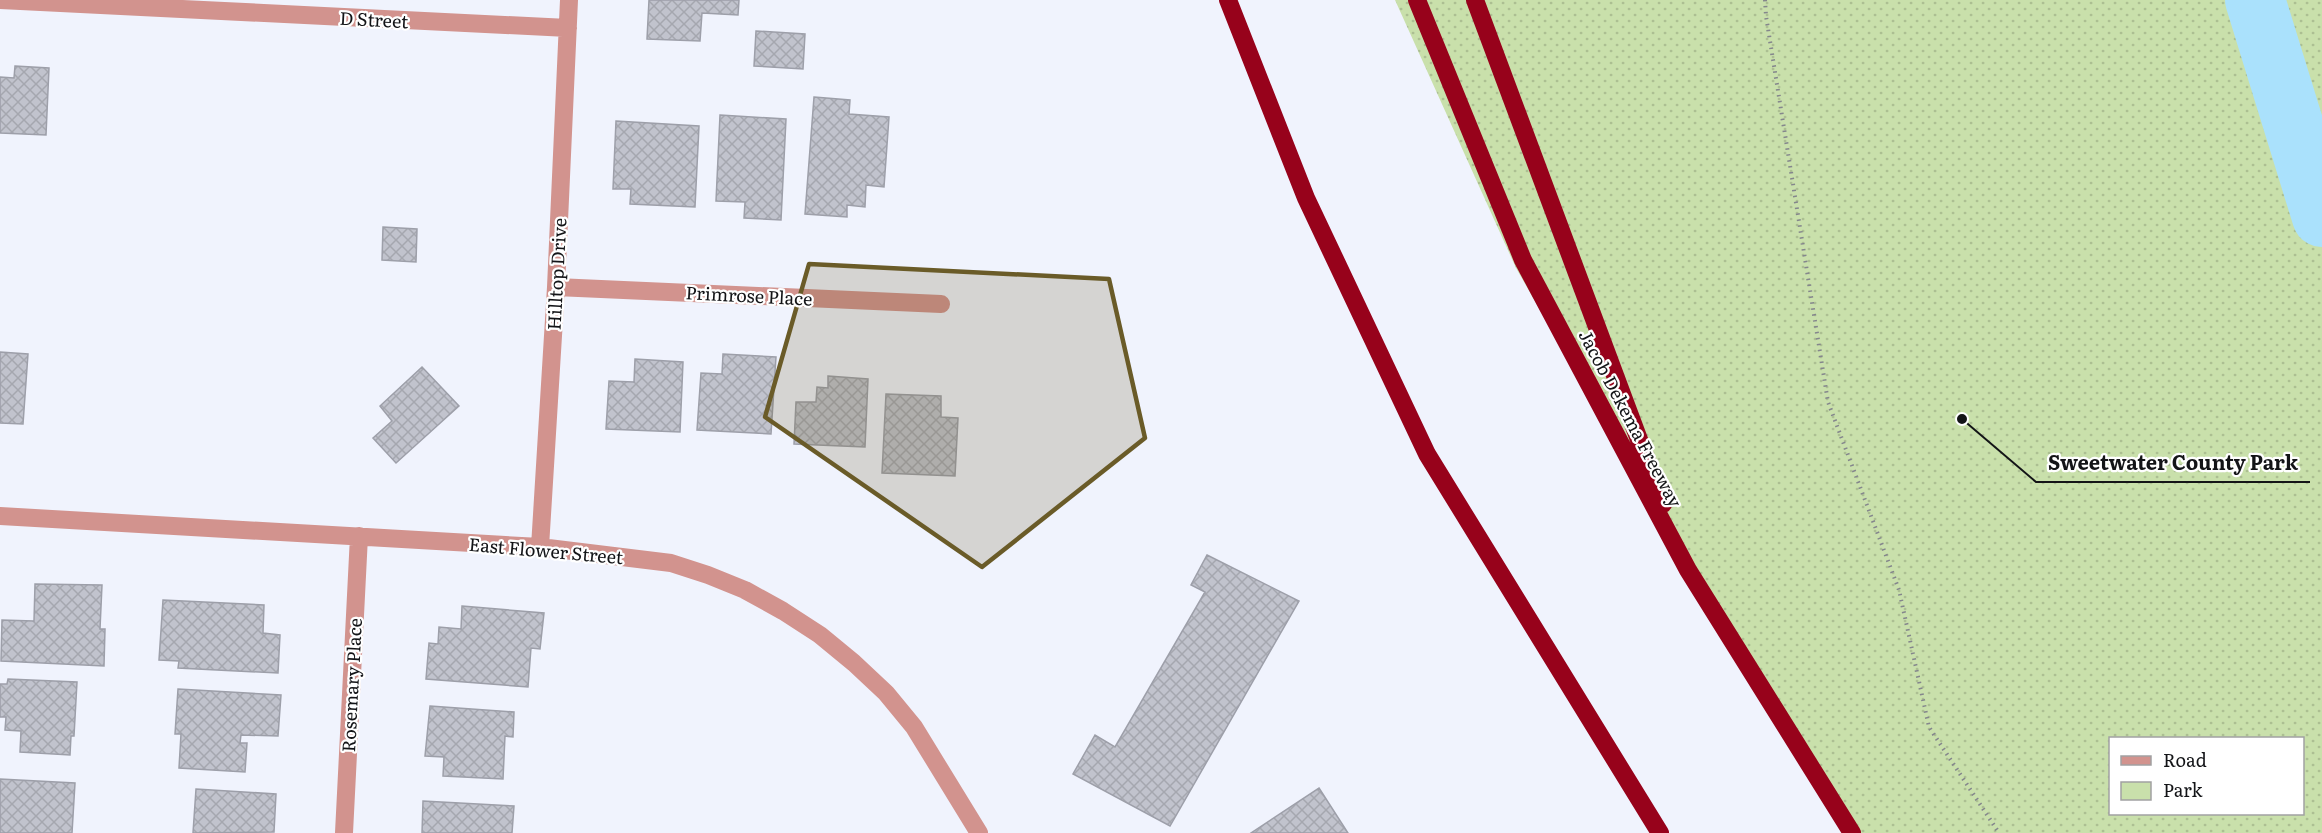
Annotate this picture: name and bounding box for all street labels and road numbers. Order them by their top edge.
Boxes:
street label: D Street [339,4,410,34]
street label: Hilltop Drive [540,217,572,331]
street label: Primrose Place [685,278,813,312]
street label: Jacob Dekema Freeway [1573,324,1690,512]
street label: East Flower Street [468,530,625,570]
street label: Rosemary Place [334,617,368,753]

